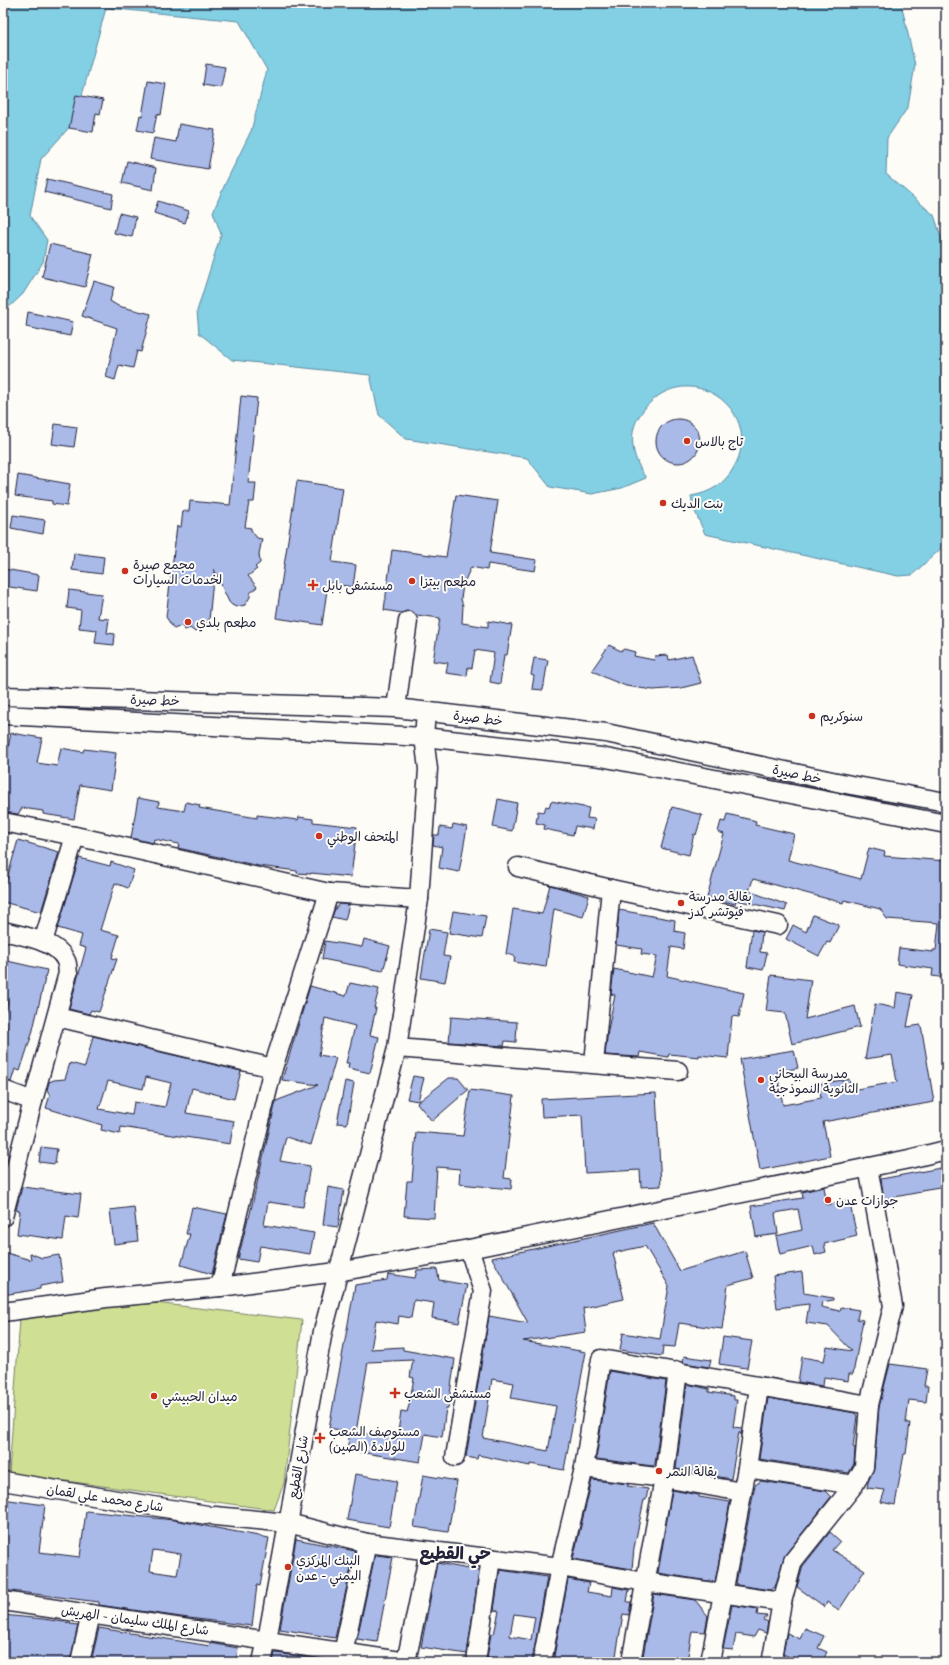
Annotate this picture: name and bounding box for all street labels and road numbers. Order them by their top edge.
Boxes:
street label: خط صيرة [130,691,180,709]
street label: خط صيرة [452,707,504,729]
street label: خط صيرة [771,761,823,788]
street label: شارع القطيع [284,1434,314,1500]
street label: شارع محمد علي لقمان [45,1480,165,1519]
street label: شارع الملك سليمان - الهريش [60,1601,210,1640]

